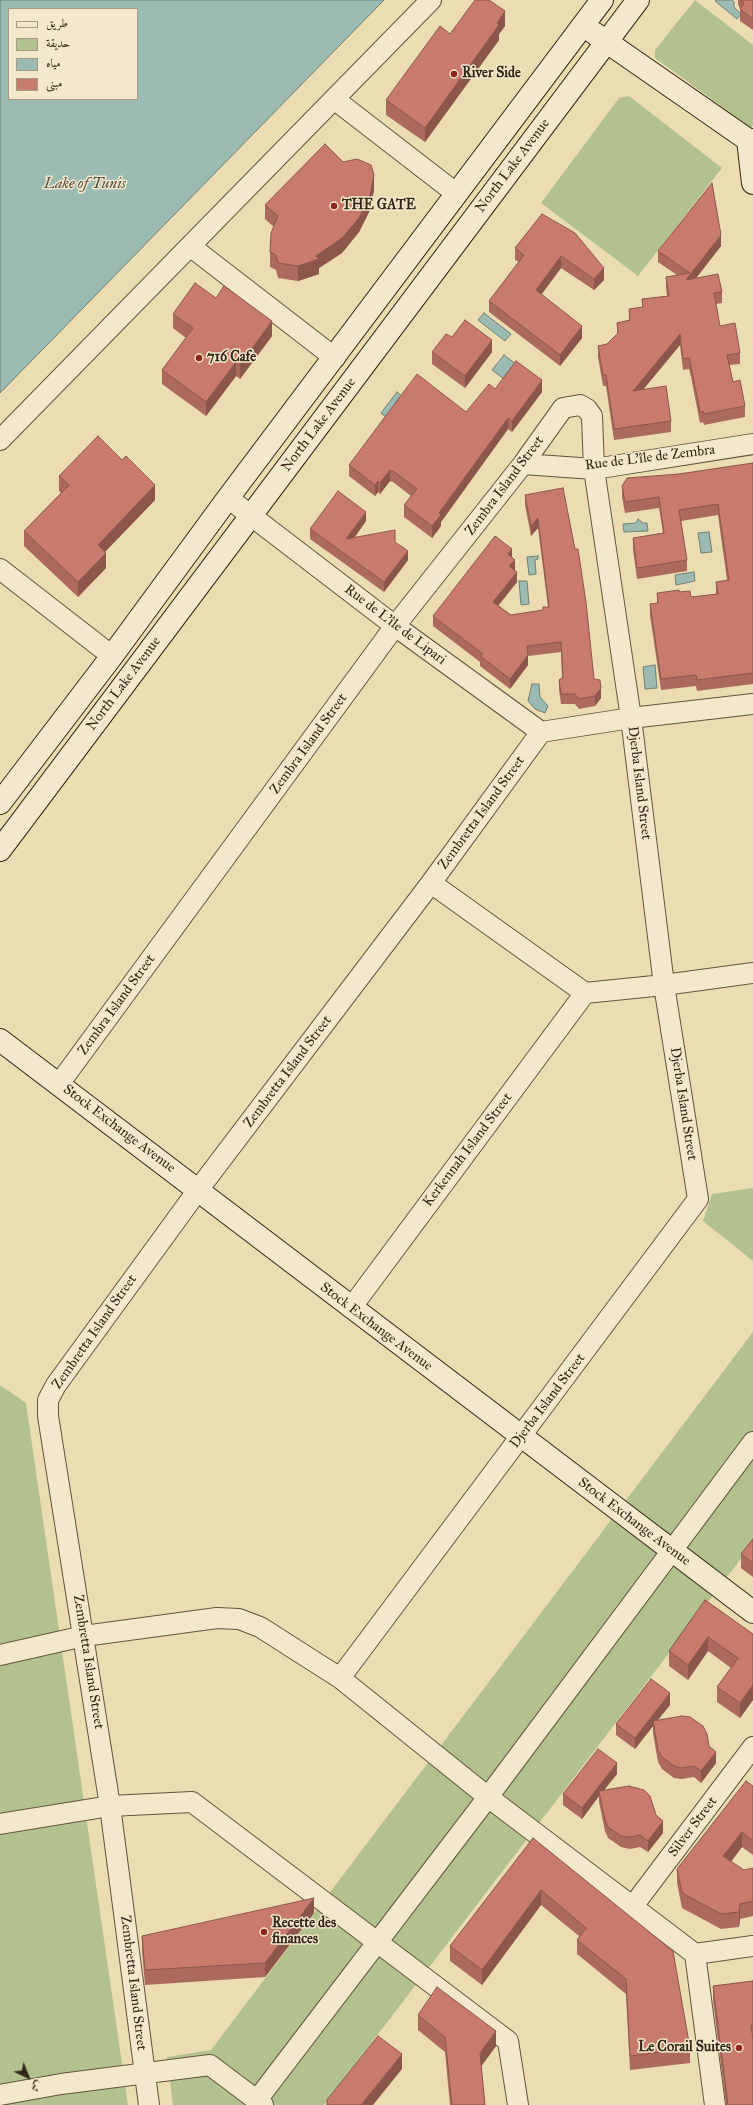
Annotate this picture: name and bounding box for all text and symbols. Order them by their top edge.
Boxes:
legend [8,8,138,100]
text: طريق [46,16,68,30]
text: حديقة [46,36,70,50]
text: مياه [46,56,61,70]
place label: River Side [462,66,521,82]
marker: River Side [449,69,459,79]
text: مبنى [46,76,62,90]
street label: North Lake Avenue [472,116,554,216]
water label: Lake of Tunis [44,175,126,193]
place label: THE GATE [342,198,416,214]
marker: THE GATE [329,201,339,211]
place label: 716 Cafe [207,350,256,366]
marker: 716 Cafe [194,353,204,363]
street label: North Lake Avenue [278,375,360,475]
street label: Zembra Island Street [462,433,548,539]
street label: Rue de L'île de Zembra [584,442,716,474]
street label: Rue de L'île de Lipari [341,581,449,669]
street label: North Lake Avenue [83,634,165,734]
street label: Zembra Island Street [267,690,351,798]
street label: Djerba Island Street [624,725,654,841]
street label: Zembretta Island Street [435,753,529,873]
street label: Zembra Island Street [75,951,159,1059]
street label: Zembretta Island Street [240,1013,336,1131]
street label: Djerba Island Street [666,1046,700,1162]
street label: Stock Exchange Avenue [60,1081,178,1177]
street label: Kerkennah Island Street [420,1090,516,1210]
street label: Zembretta Island Street [49,1272,141,1392]
street label: Stock Exchange Avenue [317,1279,435,1375]
street label: Djerba Island Street [507,1350,589,1452]
street label: Stock Exchange Avenue [575,1474,693,1570]
street label: Zembretta Island Street [69,1594,107,1730]
street label: Silver Street [665,1794,721,1860]
street label: Zembretta Island Street [116,1915,150,2051]
place label: Recette des finances [272,1916,336,1948]
marker: Recette des finances [259,1927,269,1937]
place label: Le Corail Suites [638,2040,731,2056]
marker: Le Corail Suites [734,2043,744,2053]
north arrow [8,2057,48,2097]
text: ش [28,2078,45,2095]

